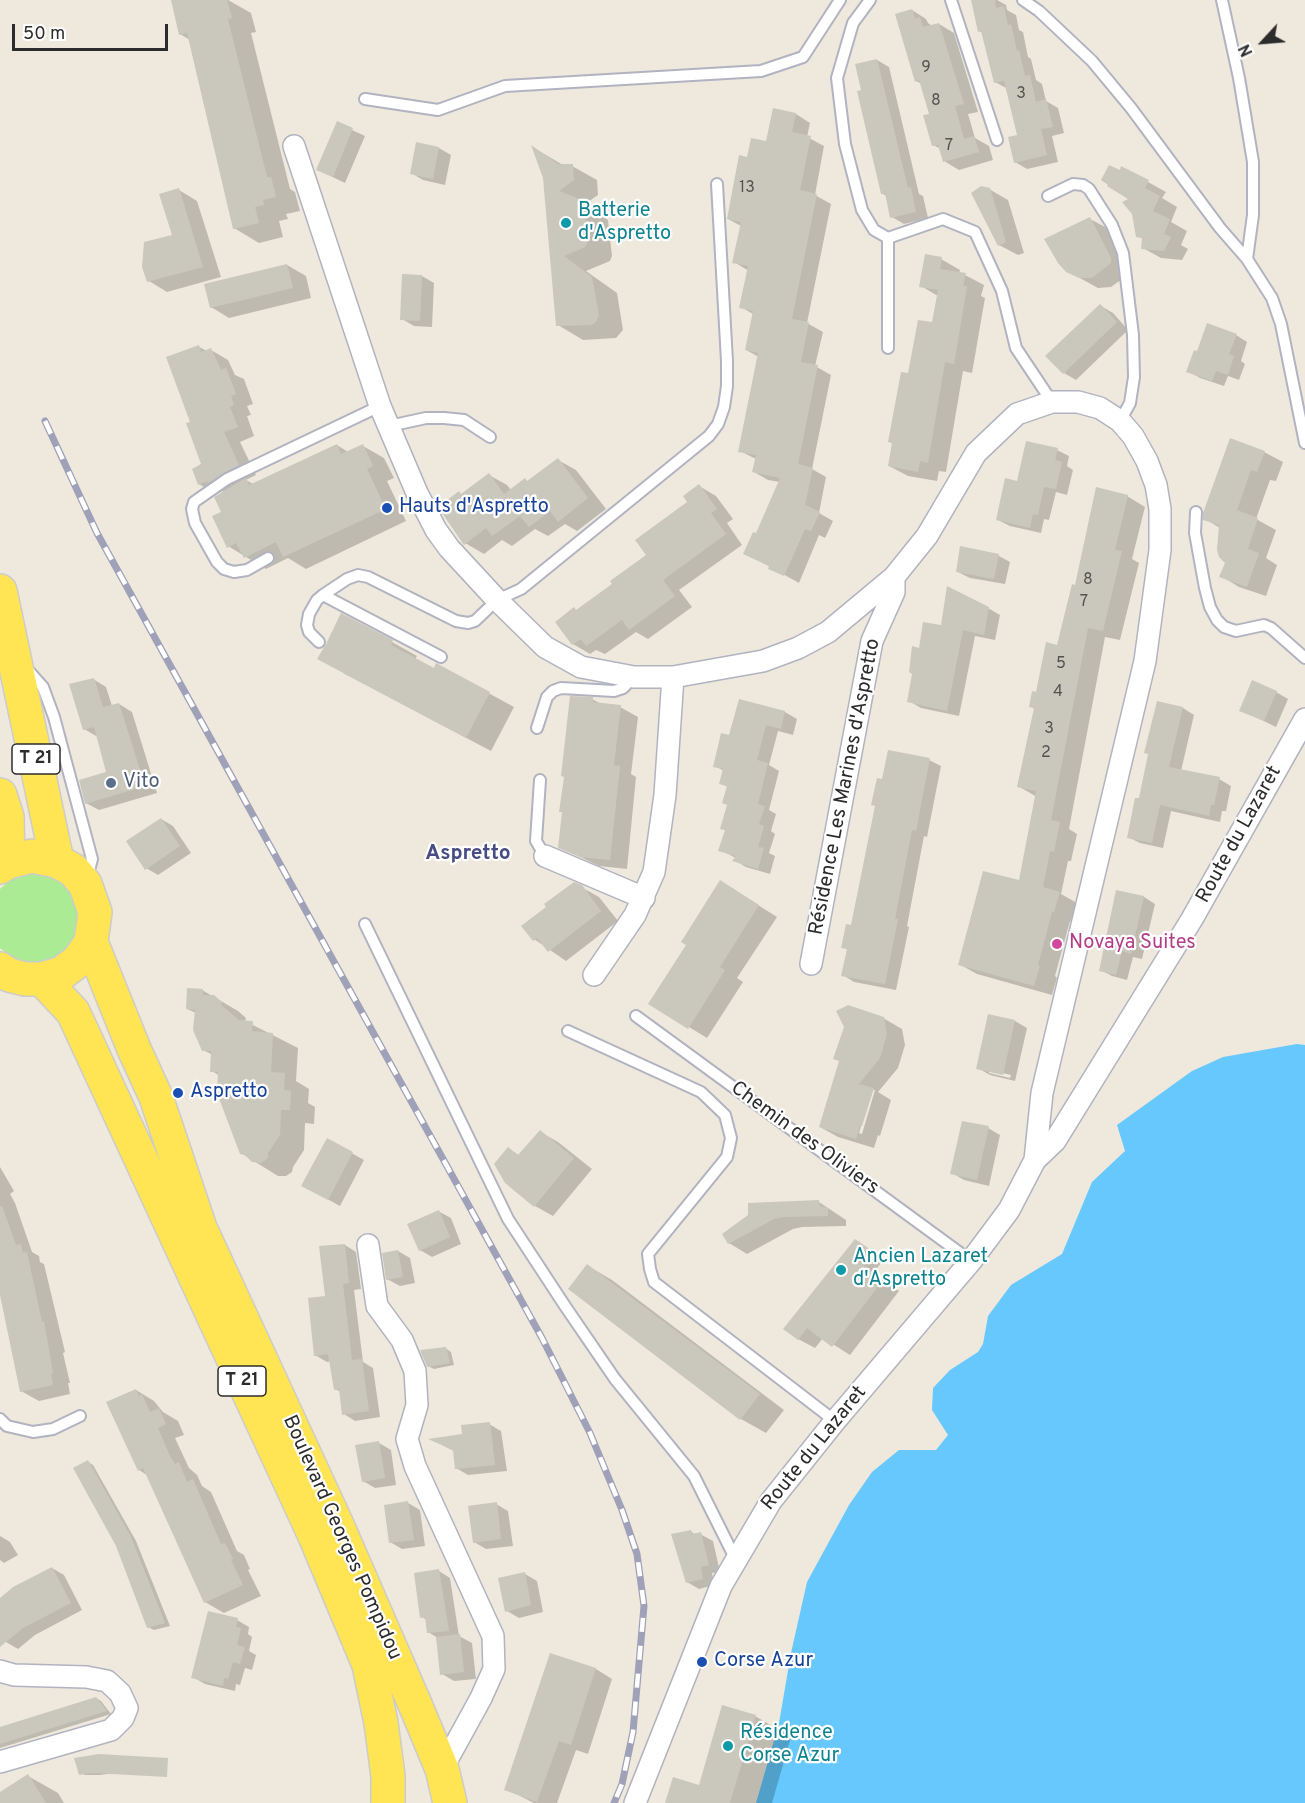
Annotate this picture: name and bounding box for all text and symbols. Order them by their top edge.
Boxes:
scale bar [15,12,171,50]
north arrow [1233,12,1293,72]
text: 50 m [23,23,65,46]
text: N [1235,40,1258,59]
house number: 9 [921,59,931,79]
house number: 3 [1016,85,1026,105]
house number: 8 [931,92,941,112]
house number: 7 [945,137,953,157]
house number: 13 [739,179,755,199]
place label: Batterie d'Aspretto [578,200,671,247]
marker: Batterie d'Aspretto [559,216,573,230]
place label: Hauts d'Aspretto [399,496,549,520]
marker: Hauts d'Aspretto [380,501,394,515]
house number: 8 [1083,571,1093,591]
house number: 7 [1080,593,1088,613]
street label: Résidence Les Marines d'Aspretto [805,637,887,937]
house number: 5 [1056,655,1066,675]
house number: 4 [1053,683,1063,703]
house number: 3 [1044,720,1054,740]
road number: T 21 [12,744,60,774]
house number: 2 [1041,744,1051,764]
street label: Route du Lazaret [1192,762,1288,908]
place label: Vito [123,771,160,795]
marker: Vito [104,776,118,790]
district label: Aspretto [425,842,511,868]
place label: Novaya Suites [1069,932,1196,956]
marker: Novaya Suites [1050,937,1064,951]
street label: Chemin des Oliviers [725,1077,883,1201]
place label: Aspretto [190,1081,268,1105]
marker: Aspretto [171,1086,185,1100]
place label: Ancien Lazaret d'Aspretto [853,1246,988,1293]
marker: Ancien Lazaret d'Aspretto [834,1263,848,1277]
road number: T 21 [218,1366,266,1396]
street label: Route du Lazaret [757,1382,873,1516]
street label: Boulevard Georges Pompidou [276,1412,406,1664]
place label: Corse Azur [714,1650,813,1674]
marker: Corse Azur [695,1655,709,1669]
place label: Résidence Corse Azur [740,1722,839,1769]
marker: Résidence Corse Azur [721,1739,735,1753]

